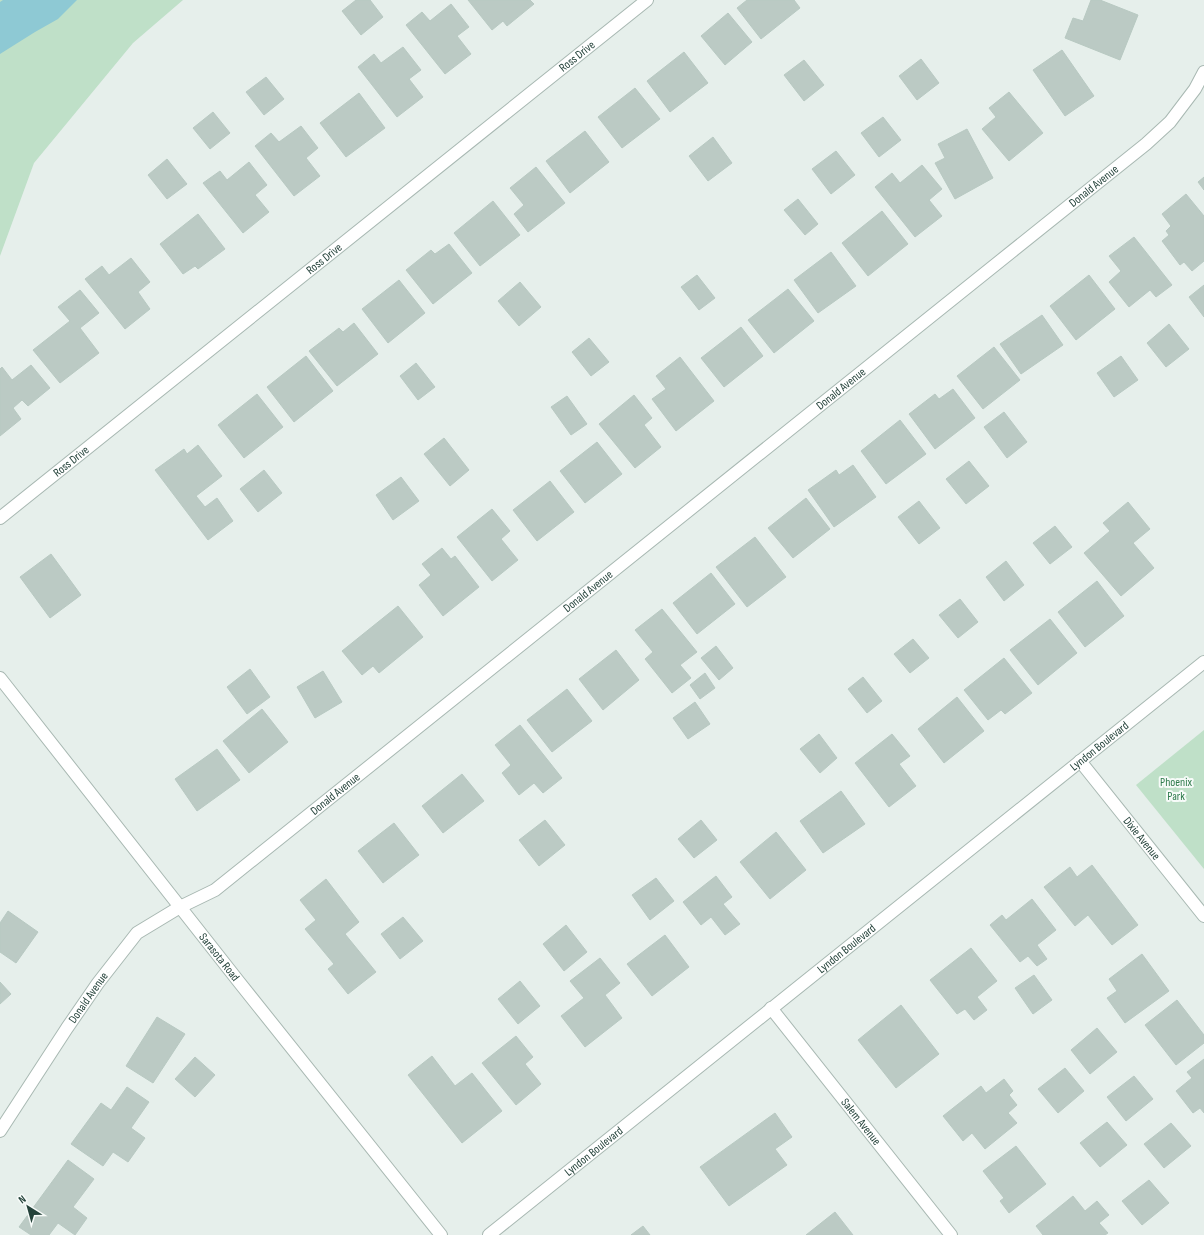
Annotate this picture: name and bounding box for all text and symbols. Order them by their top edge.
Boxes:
street label: Ross Drive [556,37,598,75]
street label: Donald Avenue [1066,162,1122,211]
street label: Ross Drive [303,240,345,278]
street label: Donald Avenue [813,364,869,413]
street label: Ross Drive [50,442,92,480]
street label: Donald Avenue [560,567,616,616]
street label: Lyndon Boulevard [1067,718,1132,774]
street label: Donald Avenue [308,770,363,819]
park label: Phoenix Park [1160,775,1192,804]
street label: Dixie Avenue [1120,814,1163,863]
street label: Lyndon Boulevard [814,921,879,977]
street label: Sarasota Road [195,930,243,984]
street label: Donald Avenue [65,969,112,1026]
street label: Salem Avenue [837,1095,884,1149]
street label: Lyndon Boulevard [562,1124,626,1180]
north arrow [8,1187,48,1227]
text: N [16,1192,29,1206]

